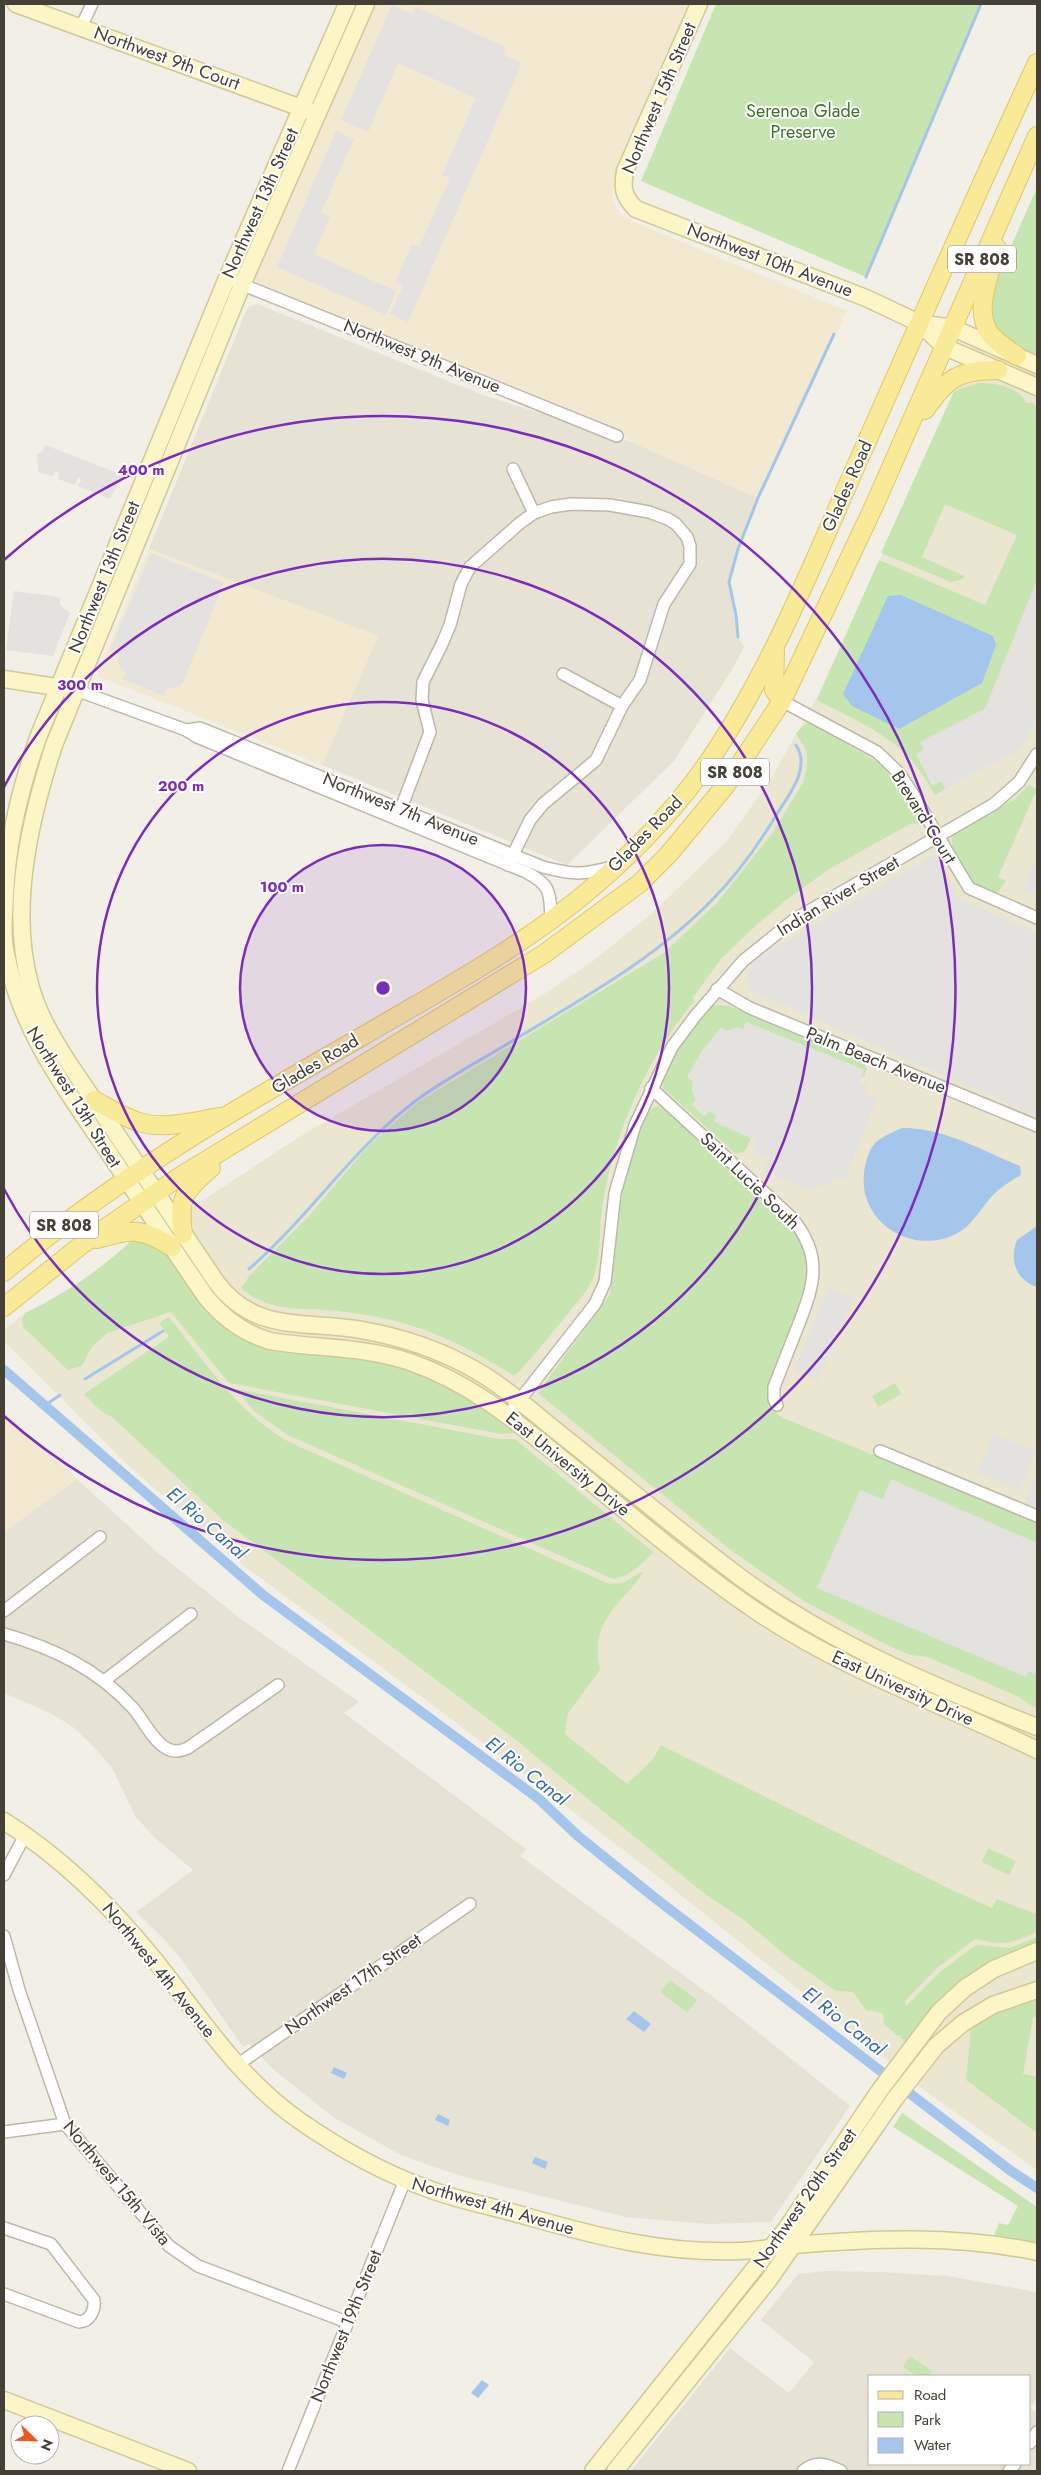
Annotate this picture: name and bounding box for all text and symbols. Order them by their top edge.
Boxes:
street label: Northwest 15th Street [615,18,703,178]
street label: Northwest 9th Court [90,20,244,97]
park label: Serenoa Glade Preserve [746,98,860,145]
street label: Northwest 13th Street [215,123,305,282]
street label: Northwest 10th Avenue [683,216,857,304]
road number: SR 808 [948,245,1016,272]
street label: Northwest 9th Avenue [340,313,504,399]
street label: Glades Road [815,436,879,536]
text: 400 m [117,459,165,481]
street label: Northwest 13th Street [62,496,147,657]
text: 300 m [57,674,103,696]
road number: SR 808 [701,759,769,786]
street label: Brevard Court [885,765,963,869]
street label: Northwest 7th Avenue [319,766,483,852]
text: 200 m [158,775,204,797]
street label: Glades Road [602,790,688,878]
street label: Indian River Street [772,849,905,943]
text: 100 m [260,876,304,898]
centre of rings [374,979,392,997]
street label: Palm Beach Avenue [802,1020,950,1100]
street label: Northwest 13th Street [20,1021,128,1173]
street label: Glades Road [266,1028,364,1100]
street label: Saint Lucie South [694,1126,806,1236]
road number: SR 808 [30,1212,98,1238]
street label: East University Drive [500,1406,636,1522]
water label: El Rio Canal [161,1480,254,1566]
street label: East University Drive [828,1644,978,1732]
water label: El Rio Canal [480,1730,575,1812]
street label: Northwest 4th Avenue [96,1897,222,2043]
street label: Northwest 17th Street [279,1927,427,2041]
water label: El Rio Canal [797,1980,892,2062]
street label: Northwest 15th Vista [57,2115,177,2251]
street label: Northwest 20th Street [747,2122,863,2273]
street label: Northwest 4th Avenue [409,2170,577,2242]
street label: Northwest 19th Street [304,2245,389,2406]
legend [868,2375,1031,2465]
text: Road [914,2384,946,2406]
text: Park [914,2409,941,2431]
north arrow [10,2415,60,2465]
text: Water [914,2434,952,2456]
text: N [36,2436,58,2454]

